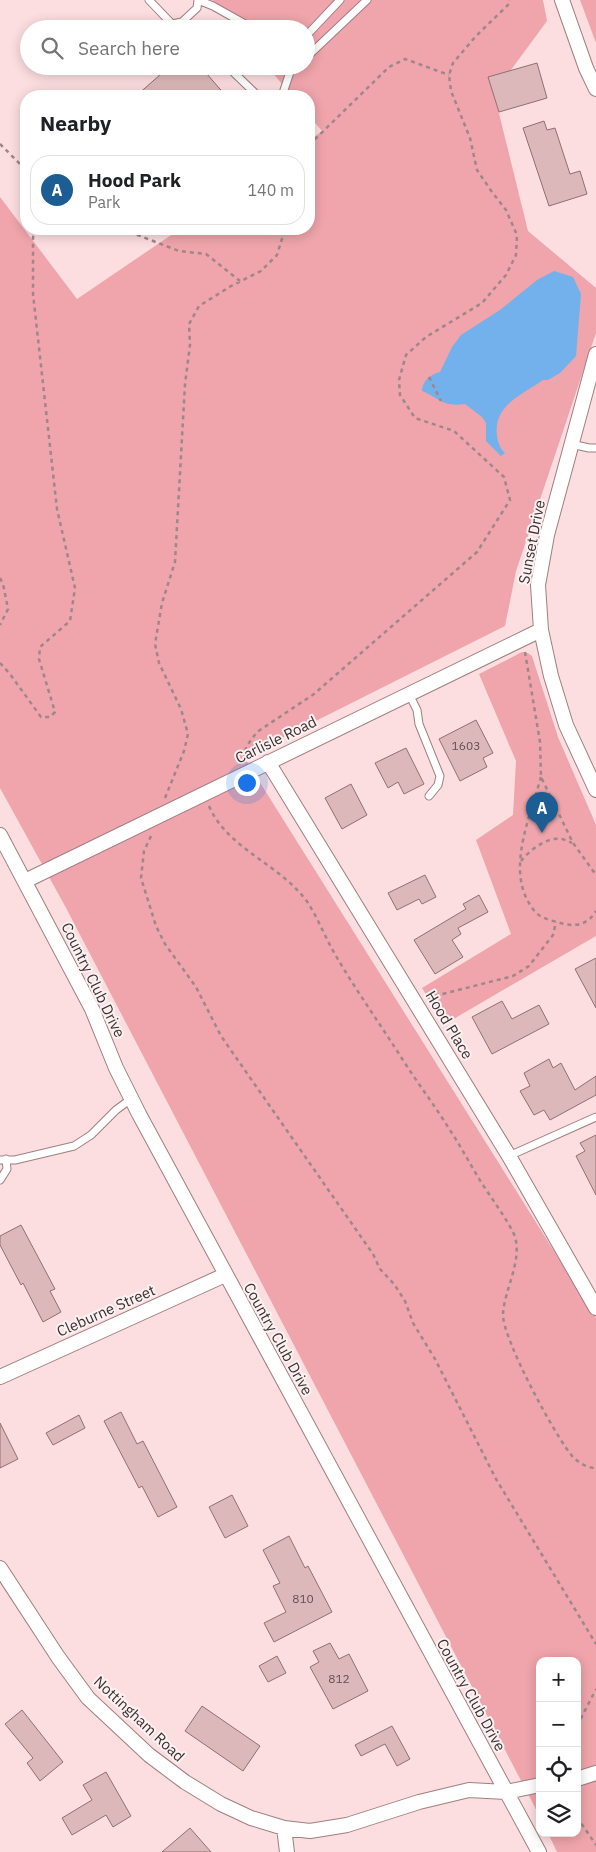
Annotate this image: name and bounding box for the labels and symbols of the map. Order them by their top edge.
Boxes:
street label: Sunset Drive [514,498,549,585]
street label: Carlisle Road [232,712,320,767]
house number: 1603 [452,738,480,753]
your location [234,770,260,796]
pin: A [526,792,558,833]
street label: Country Club Drive [57,919,130,1040]
street label: Hood Place [422,987,477,1062]
street label: Country Club Drive [240,1279,317,1398]
street label: Cleburne Street [54,1280,158,1341]
house number: 810 [292,1591,314,1606]
street label: Country Club Drive [433,1635,510,1754]
house number: 812 [328,1671,350,1686]
street label: Nottingham Road [90,1672,189,1766]

